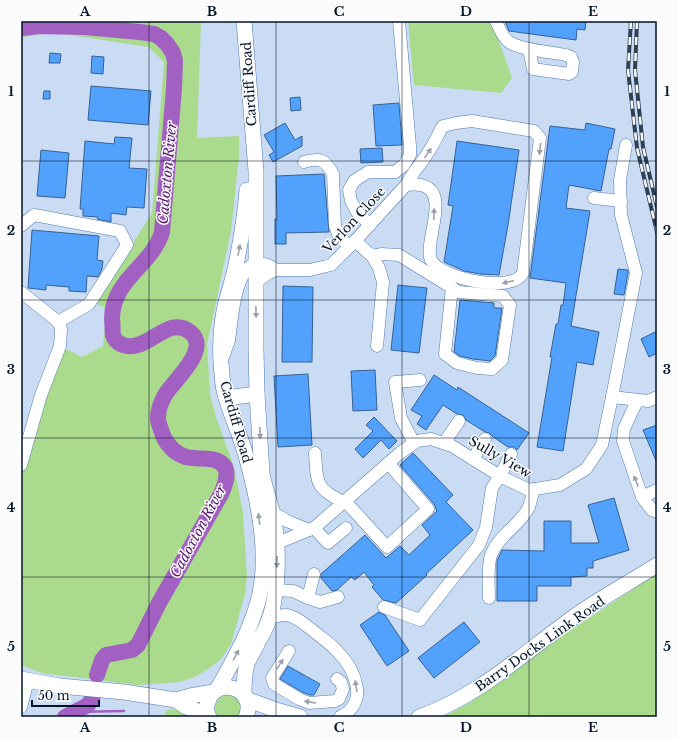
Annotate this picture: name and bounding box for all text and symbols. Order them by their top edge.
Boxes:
text: A [79,3,91,20]
text: B [207,3,217,20]
text: C [334,3,345,20]
text: D [460,3,472,20]
text: E [588,3,598,20]
street label: Cardiff Road [238,41,260,127]
text: 1 [8,83,14,100]
text: 1 [664,83,670,100]
water label: Cadoxton River [154,120,180,225]
one-way arrow [536,143,543,155]
one-way arrow [424,148,432,158]
street label: Verlon Close [318,183,389,257]
one-way arrow [431,208,438,220]
text: 2 [7,222,15,239]
text: 2 [663,222,671,239]
one-way arrow [236,244,242,256]
one-way arrow [502,280,515,286]
one-way arrow [253,306,259,319]
text: 3 [7,361,15,378]
text: 3 [663,361,671,378]
street label: Cardiff Road [216,379,256,465]
one-way arrow [256,427,263,439]
street label: Sully View [466,432,534,482]
one-way arrow [633,474,639,486]
water label: Cadoxton River [166,481,230,581]
text: 4 [7,499,16,516]
text: 4 [663,499,672,516]
one-way arrow [256,513,262,526]
one-way arrow [273,556,280,568]
street label: Barry Docks Link Road [472,593,608,695]
text: 5 [7,638,15,655]
text: 5 [663,638,671,655]
one-way arrow [232,649,239,661]
one-way arrow [276,659,284,669]
one-way arrow [353,680,359,692]
scale bar [32,682,99,708]
text: 50 m [38,688,70,703]
one-way arrow [304,699,316,705]
text: A [79,719,91,736]
text: B [207,719,217,736]
text: C [334,719,345,736]
text: D [460,719,472,736]
text: E [588,719,598,736]

